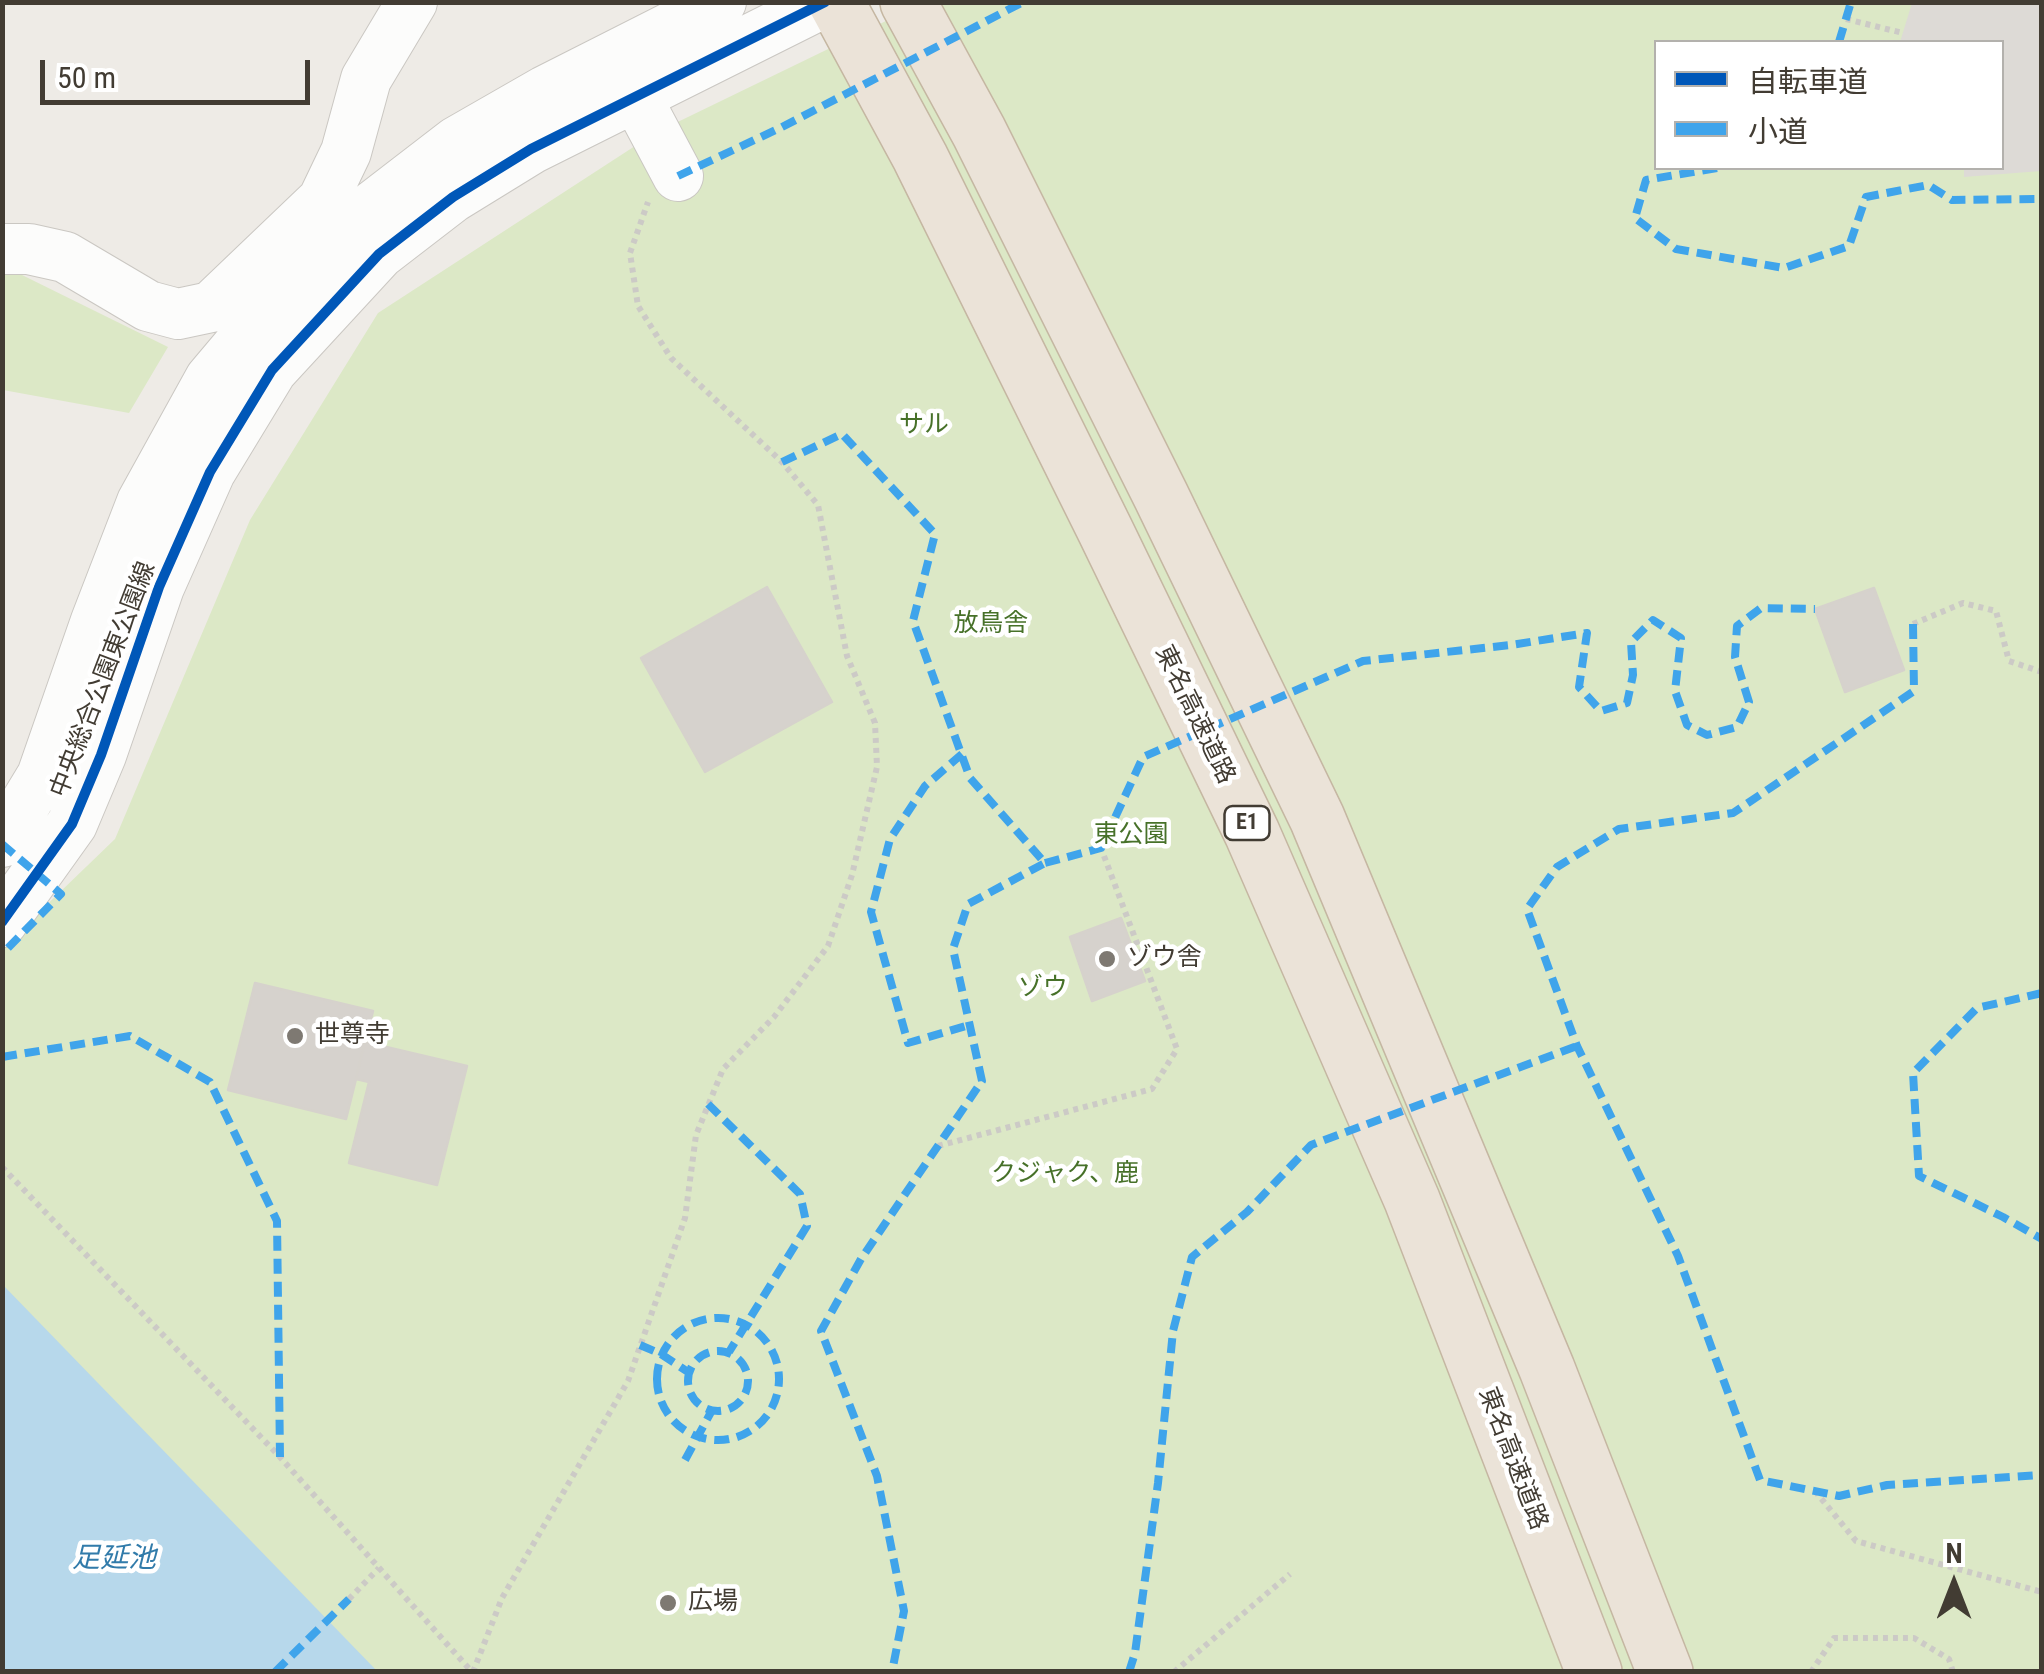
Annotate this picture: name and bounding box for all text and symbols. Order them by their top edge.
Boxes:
scale bar [45,40,315,102]
legend [1654,40,2004,170]
text: 50 m [57,60,116,95]
text: 自転車道 [1748,64,1868,99]
text: 小道 [1748,114,1808,149]
park label: サル [899,411,949,441]
street label: 中央総合公園東公園線 [45,558,163,802]
park label: 放鳥舎 [954,610,1028,640]
street label: 東名高速道路 [1148,641,1240,789]
road number: E1 [1224,806,1270,840]
park label: 東公園 [1094,821,1168,851]
place label: ゾウ舎 [1127,944,1202,974]
marker: ゾウ舎 [1096,948,1118,970]
park label: ゾウ [1018,974,1068,1004]
place label: 世尊寺 [315,1021,390,1051]
marker: 世尊寺 [284,1025,306,1047]
park label: クジャク、鹿 [991,1160,1139,1190]
street label: 東名高速道路 [1471,1384,1553,1534]
north arrow [1904,1534,2004,1634]
text: N [1945,1537,1963,1570]
water label: 足延池 [72,1543,156,1577]
place label: 広場 [688,1588,738,1618]
marker: 広場 [657,1592,679,1614]

